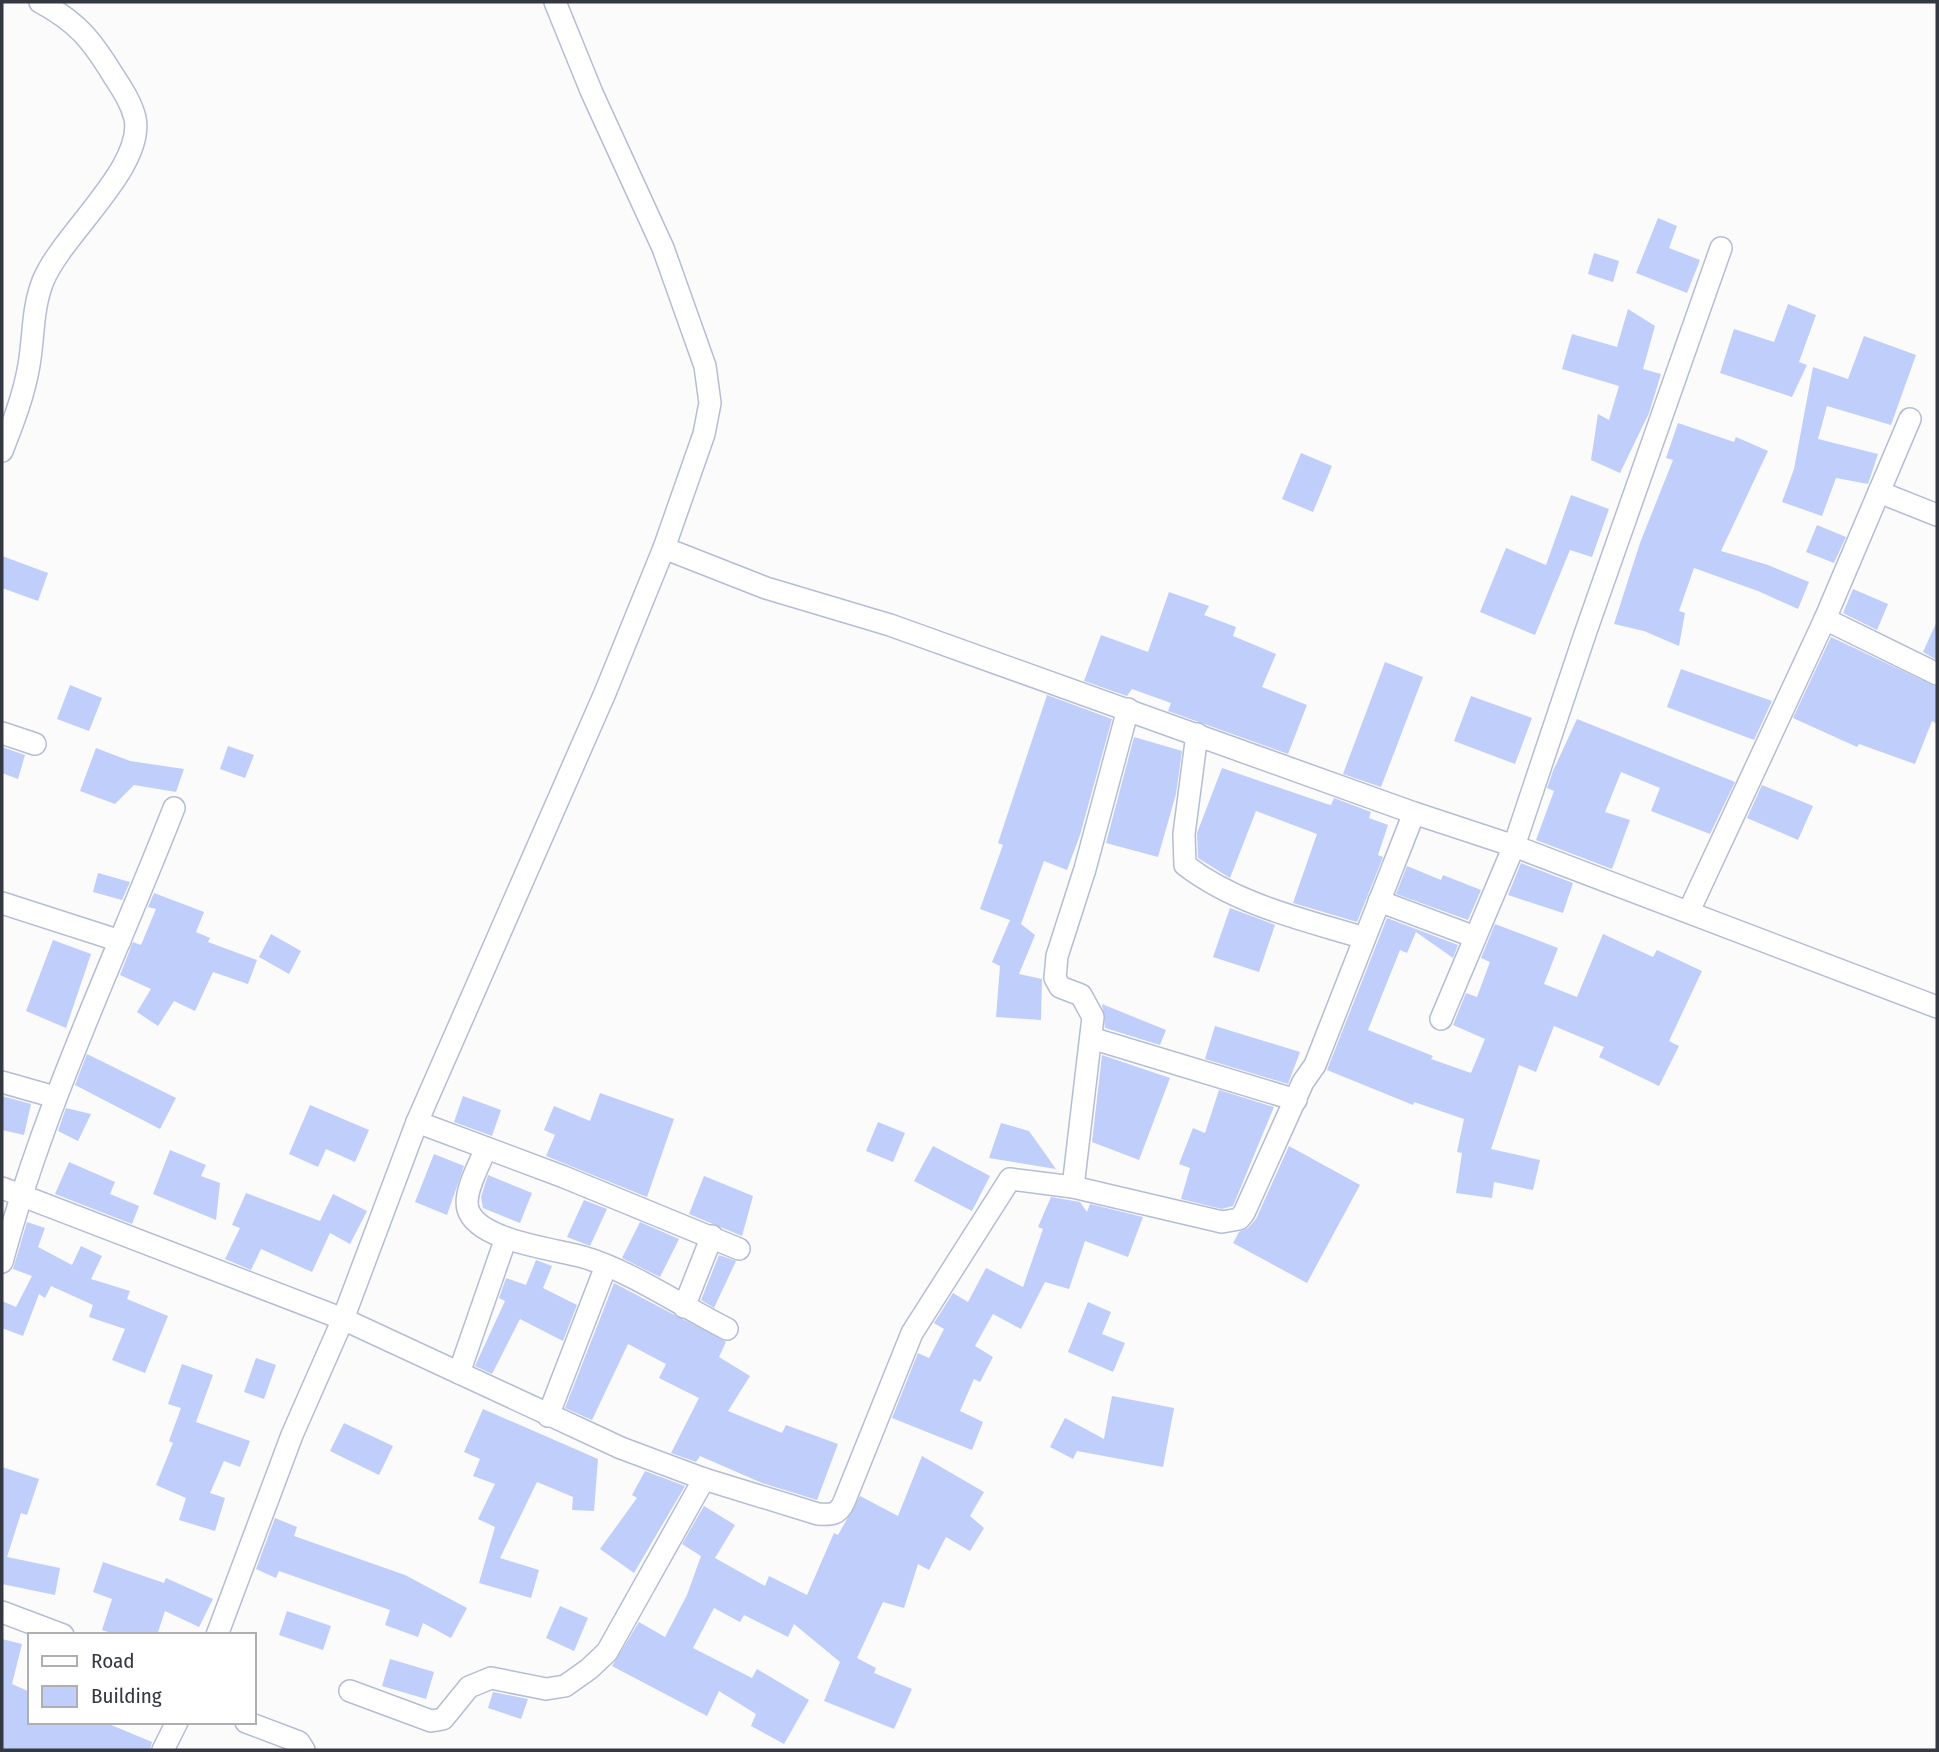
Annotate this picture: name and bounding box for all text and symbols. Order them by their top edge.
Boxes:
legend [28,1633,256,1724]
text: Road [91,1648,135,1674]
text: Building [91,1683,162,1709]

